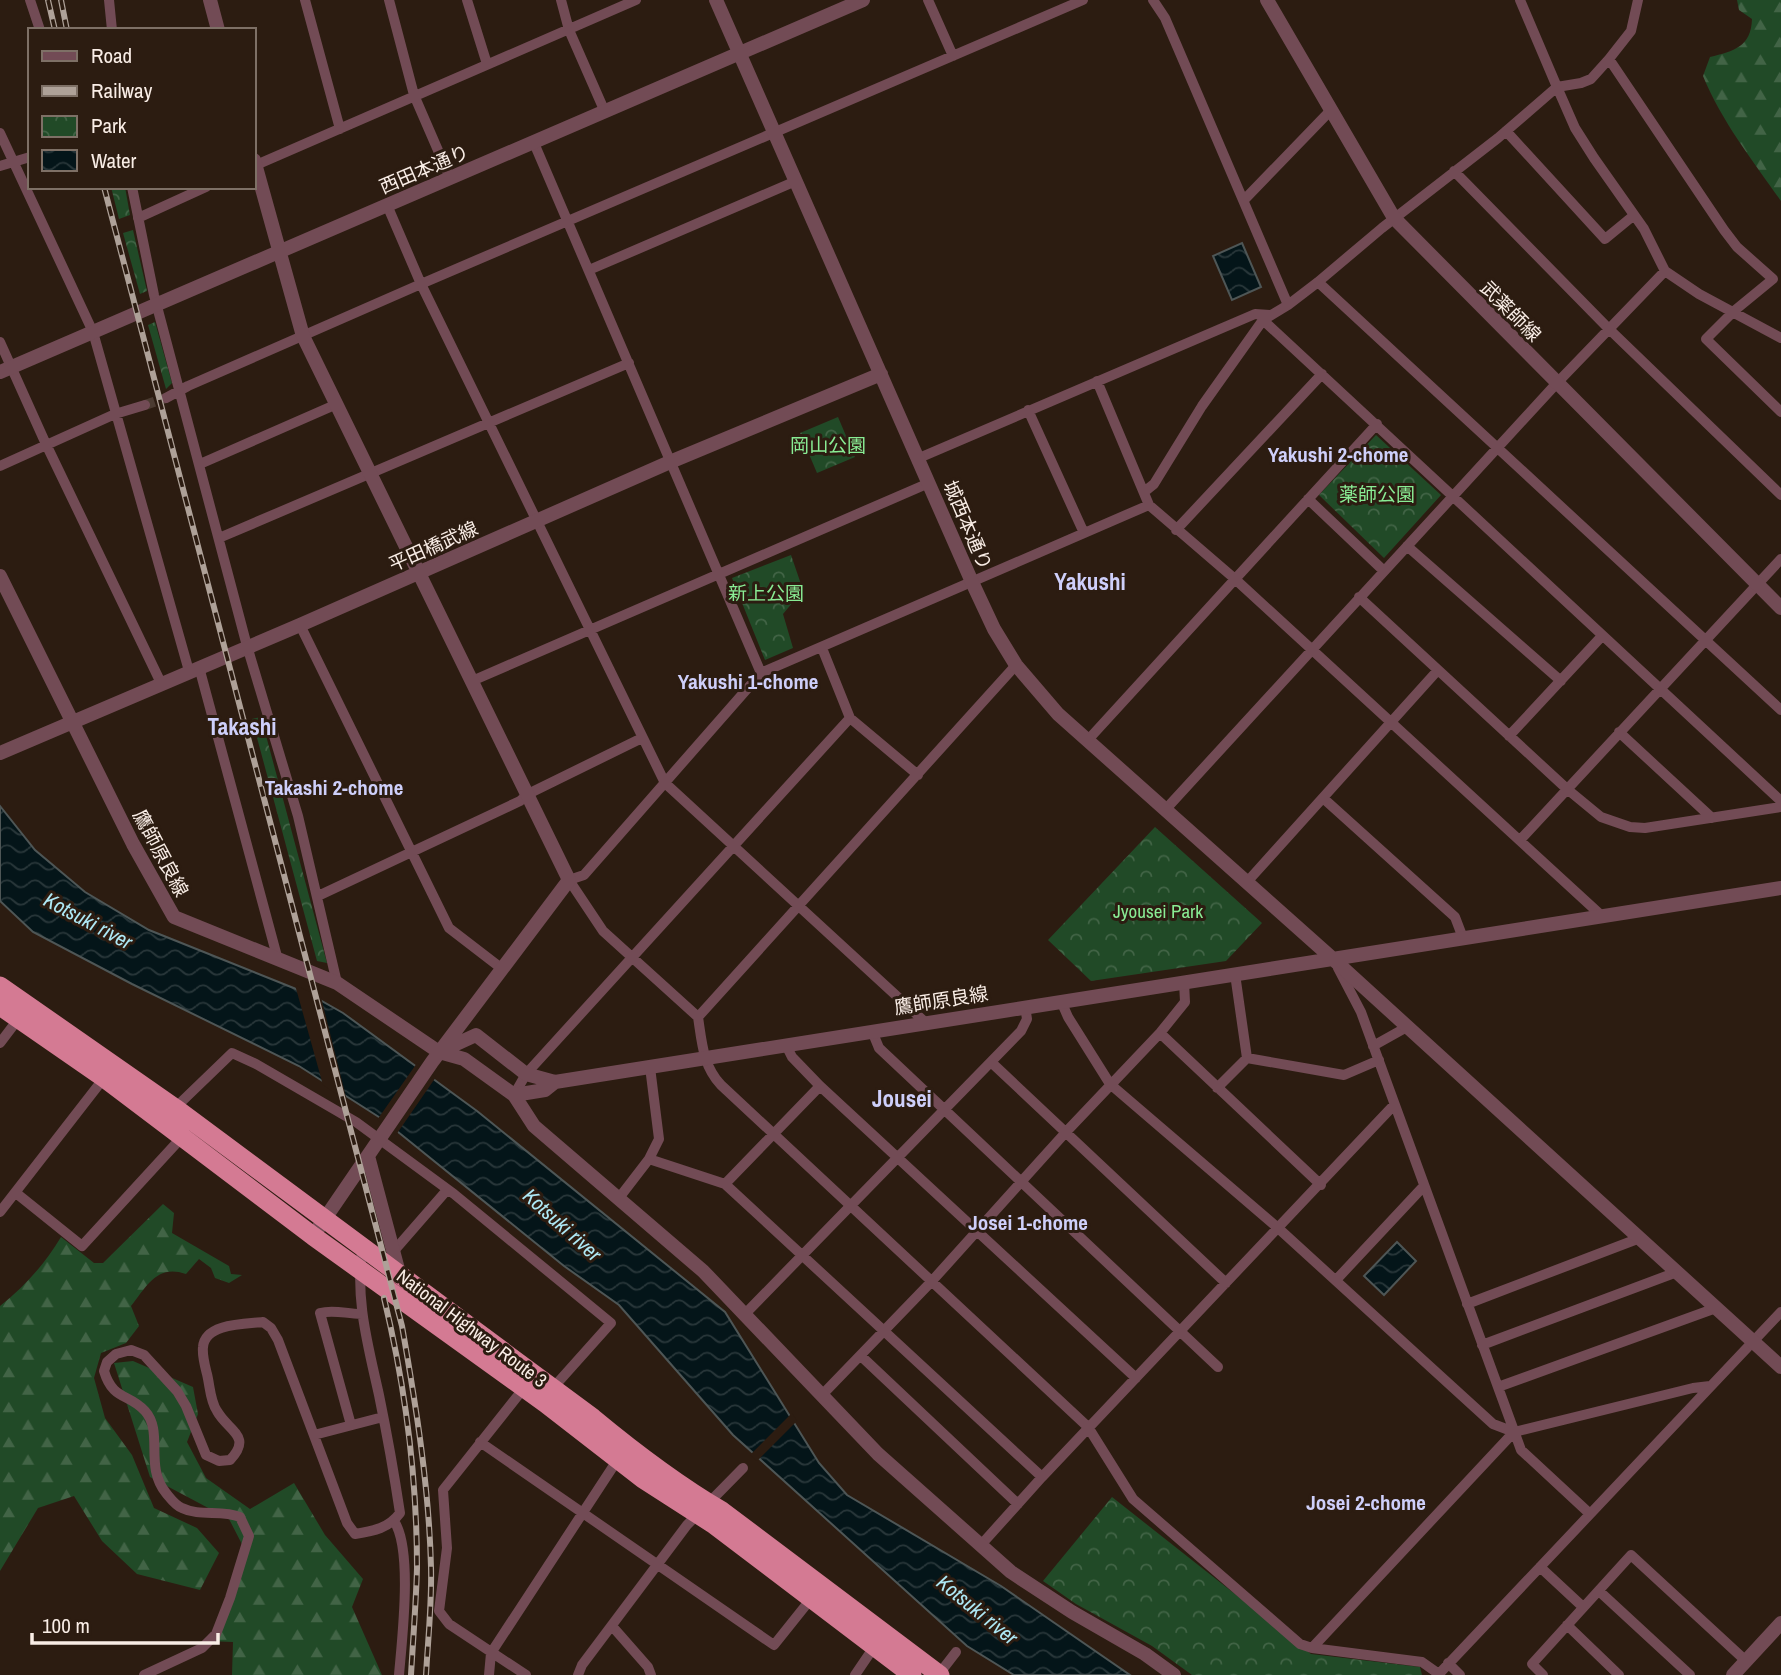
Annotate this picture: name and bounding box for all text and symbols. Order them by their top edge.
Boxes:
legend [28,28,256,189]
text: Road [91,41,132,70]
text: Railway [91,76,153,105]
text: Park [91,111,127,140]
street label: 西田本通り [375,138,473,200]
text: Water [91,146,137,175]
street label: 武薬師線 [1475,275,1547,347]
park label: 岡山公園 [790,432,866,458]
district label: Yakushi 2-chome [1268,440,1408,469]
street label: 城西本通り [937,476,999,574]
park label: 薬師公園 [1339,481,1415,507]
street label: 平田橋武線 [384,515,482,577]
district label: Yakushi [1054,566,1126,597]
park label: 新上公園 [728,580,804,606]
district label: Yakushi 1-chome [678,667,818,696]
district label: Takashi [208,711,276,742]
district label: Takashi 2-chome [265,773,403,802]
street label: 鷹師原良線 [127,805,195,901]
water label: Kotsuki river [39,885,139,957]
park label: Jyousei Park [1113,898,1203,924]
street label: 鷹師原良線 [892,980,990,1020]
district label: Jousei [872,1083,932,1114]
water label: Kotsuki river [517,1182,609,1269]
district label: Josei 1-chome [968,1208,1088,1237]
street label: National Highway Route 3 [392,1263,552,1393]
district label: Josei 2-chome [1306,1488,1426,1517]
water label: Kotsuki river [931,1568,1025,1652]
scale bar [32,1602,217,1646]
text: 100 m [42,1611,90,1640]

